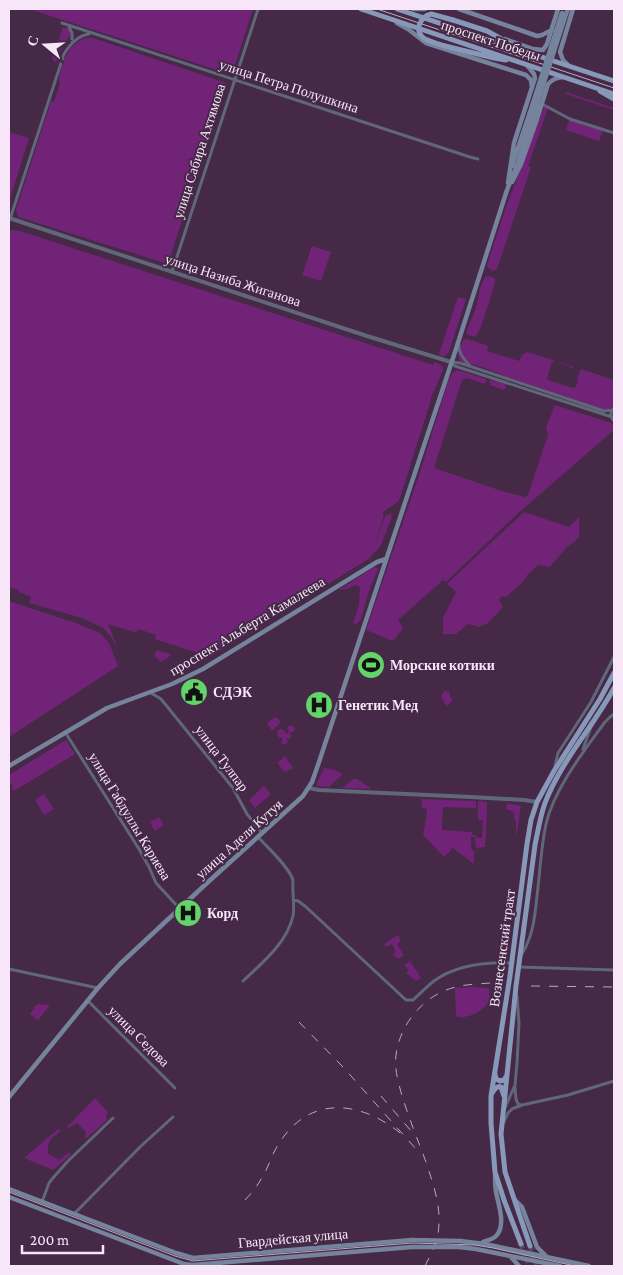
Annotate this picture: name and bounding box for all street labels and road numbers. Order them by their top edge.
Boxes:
street label: проспект Победы [439,16,543,64]
street label: улица Петра Полушкина [217,56,361,116]
street label: улица Сабира Ахтямова [170,81,229,220]
street label: улица Назиба Жиганова [163,251,304,310]
street label: проспект Альберта Камалеева [166,573,328,679]
street label: улица Тулпар [192,722,252,794]
street label: улица Габдуллы Кариева [86,749,175,883]
street label: улица Аделя Кутуя [192,796,286,882]
street label: Вознесенский тракт [486,888,518,1008]
street label: улица Седова [105,1002,173,1070]
street label: Гвардейская улица [237,1225,350,1251]

